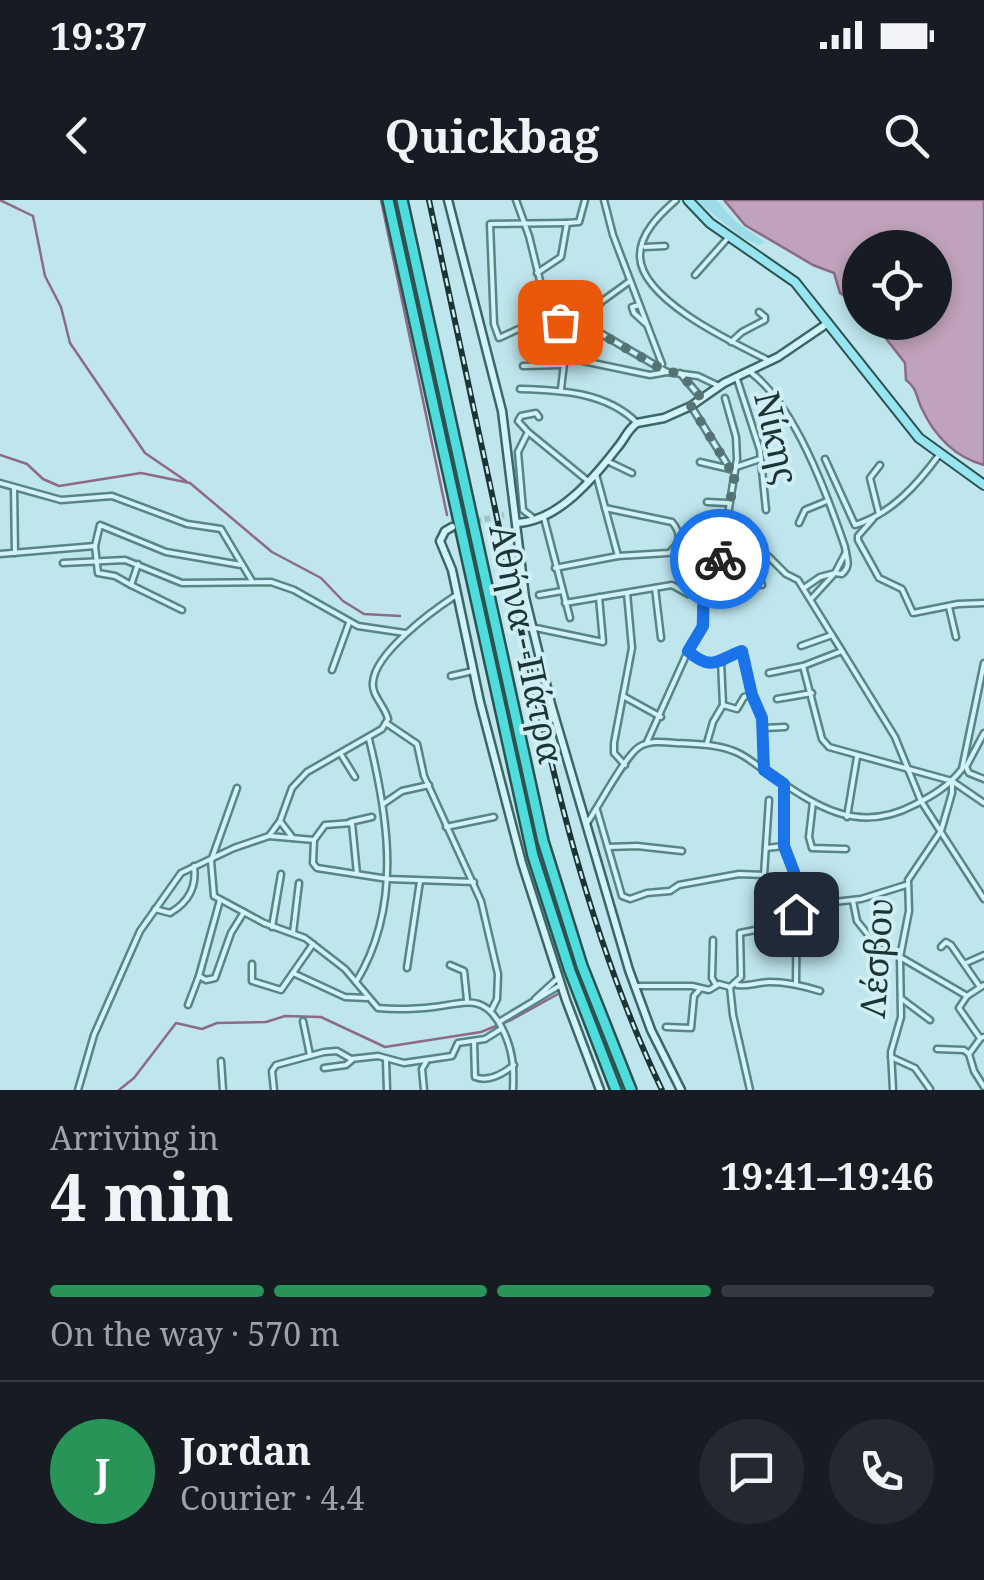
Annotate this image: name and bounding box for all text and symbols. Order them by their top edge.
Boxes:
text: 19:37 [50,9,147,61]
text: Quickbag [384,105,600,166]
icon: back [50,108,105,163]
icon: search [879,108,934,163]
map controls [842,230,952,340]
button: locate [842,230,952,340]
pin [518,280,603,365]
icon: bag [533,295,588,350]
street label: Νίκης [744,387,811,489]
courier [670,509,770,609]
street label: Αθήνα - Πάτρα [479,520,576,768]
icon: bike [693,532,748,587]
pin [754,872,839,957]
icon: home [769,887,824,942]
street label: Λέσβου [848,896,903,1020]
text: Arriving in [50,1116,219,1159]
text: 19:41–19:46 [720,1149,934,1201]
text: 4 min [50,1152,234,1240]
text: On the way · 570 m [50,1312,340,1355]
button: chat [699,1419,804,1524]
button: phone [829,1419,934,1524]
text: Jordan [180,1424,311,1476]
text: J [95,1445,110,1497]
text: Courier · 4.4 [180,1476,364,1519]

